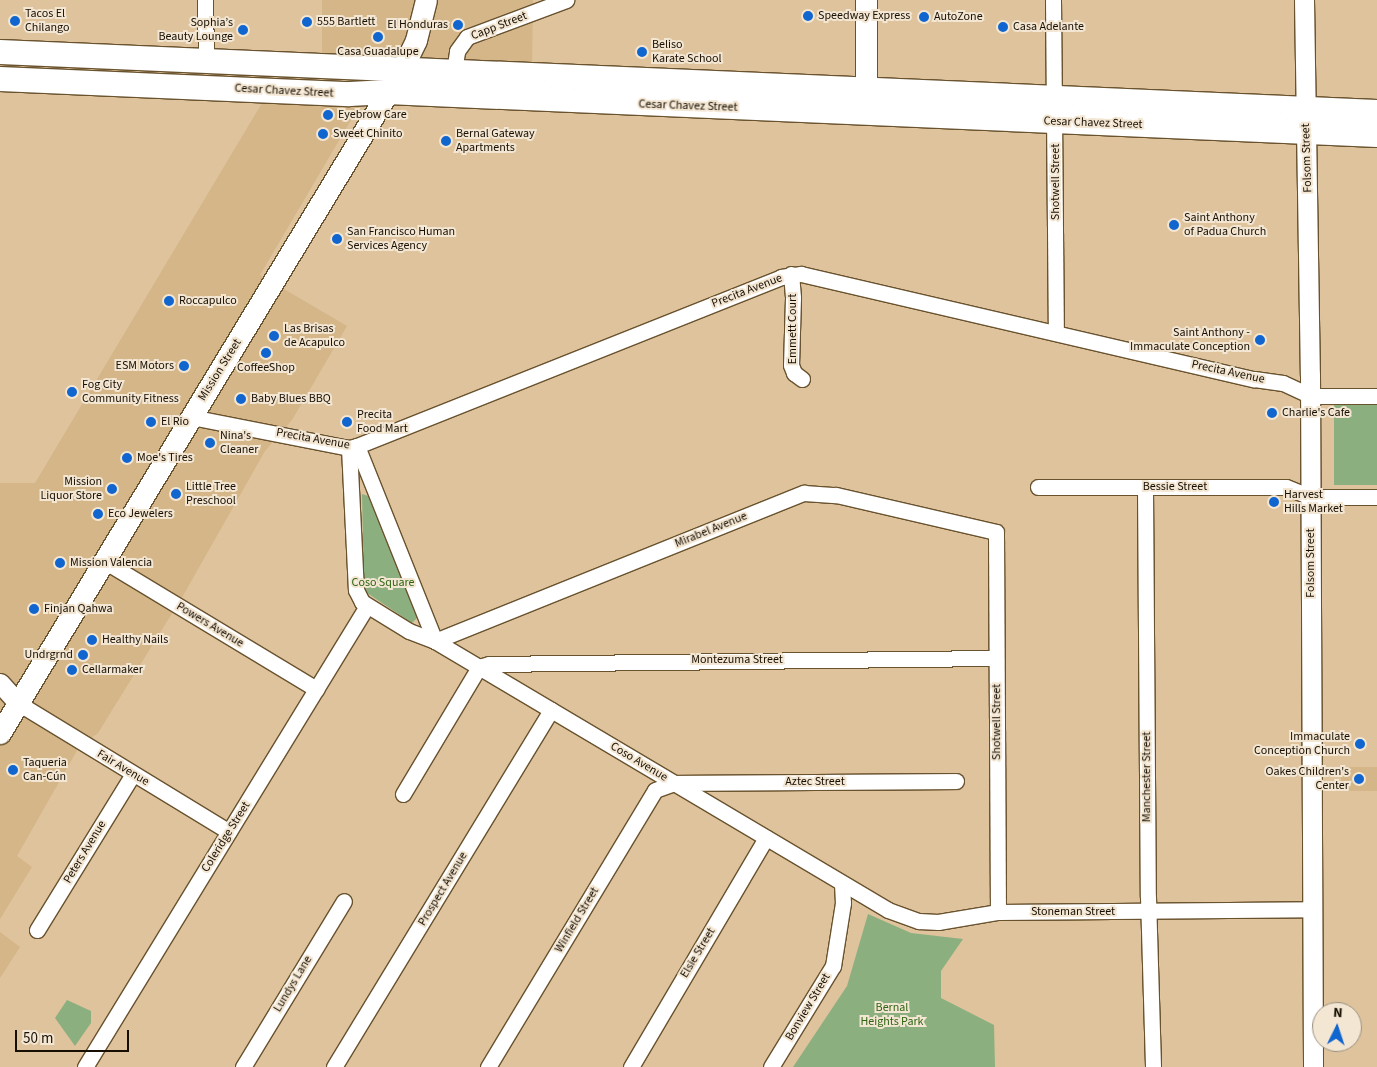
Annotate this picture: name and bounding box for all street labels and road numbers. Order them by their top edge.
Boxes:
street label: Capp Street [469,9,529,43]
street label: Cesar Chavez Street [234,81,334,101]
street label: Cesar Chavez Street [638,97,738,115]
street label: Cesar Chavez Street [1043,114,1143,132]
street label: Folsom Street [1299,123,1315,193]
street label: Shotwell Street [1049,144,1063,220]
street label: Precita Avenue [710,271,784,311]
street label: Emmett Court [786,294,800,364]
street label: Mission Street [195,336,245,404]
street label: Precita Avenue [1190,357,1266,387]
street label: Precita Avenue [275,425,351,453]
street label: Bessie Street [1143,480,1207,494]
street label: Mirabel Avenue [673,509,749,551]
street label: Folsom Street [1304,528,1318,598]
street label: Powers Avenue [174,599,246,651]
street label: Montezuma Street [691,653,783,667]
street label: Shotwell Street [990,684,1004,760]
street label: Manchester Street [1140,732,1154,822]
street label: Coso Avenue [608,739,670,785]
street label: Fair Avenue [94,747,152,789]
street label: Aztec Street [785,775,845,789]
street label: Coleridge Street [199,799,253,875]
street label: Peters Avenue [61,818,109,886]
street label: Prospect Avenue [415,849,471,929]
street label: Winfield Street [552,885,602,955]
street label: Stoneman Street [1031,905,1115,919]
street label: Elsie Street [677,925,719,981]
street label: Lundys Lane [271,953,315,1015]
street label: Bonview Street [782,971,834,1043]

